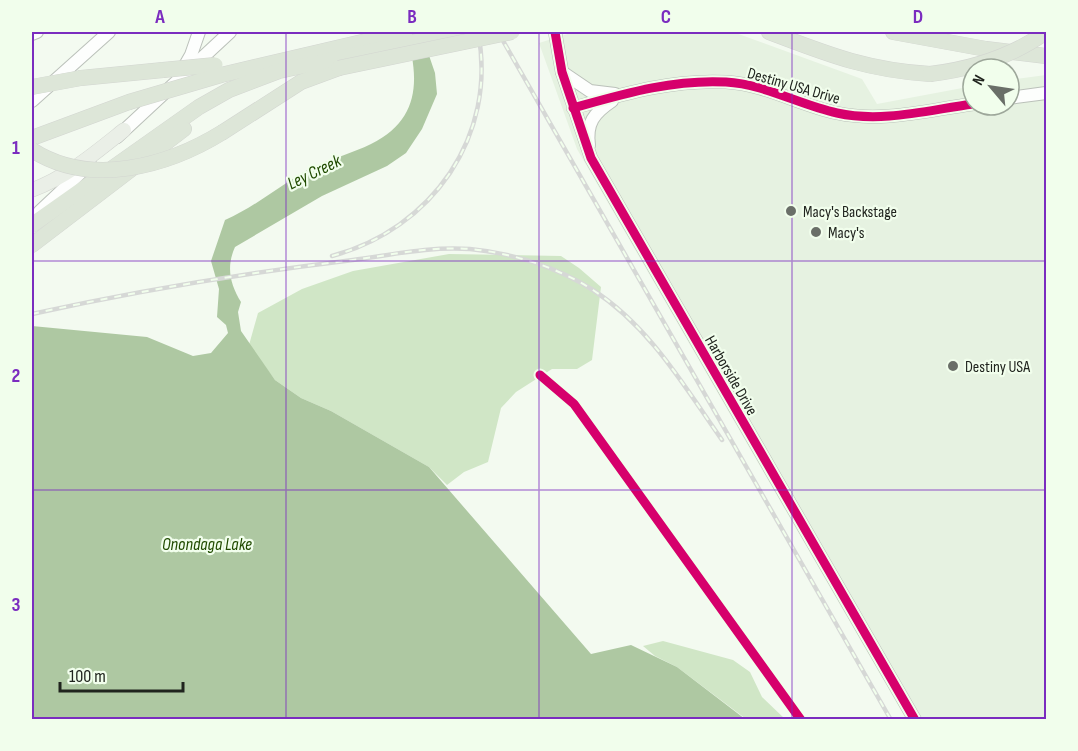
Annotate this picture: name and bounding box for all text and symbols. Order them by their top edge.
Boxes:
text: A [154,5,165,29]
text: B [407,5,417,29]
text: C [661,5,671,29]
text: D [913,5,923,29]
north arrow [961,57,1021,117]
street label: Destiny USA Drive [745,64,842,109]
text: N [969,72,990,89]
text: 1 [12,136,20,160]
water label: Ley Creek [284,150,346,194]
place label: Macy's Backstage [803,203,897,222]
marker: Macy's Backstage [784,204,798,218]
place label: Macy's [828,224,865,243]
marker: Macy's [809,225,823,239]
street label: Harborside Drive [700,333,761,419]
place label: Destiny USA [965,358,1030,377]
marker: Destiny USA [946,359,960,373]
text: 2 [12,364,20,388]
water label: Onondaga Lake [162,534,252,555]
text: 3 [12,593,21,617]
scale bar [60,655,183,693]
text: 100 m [69,666,106,687]

